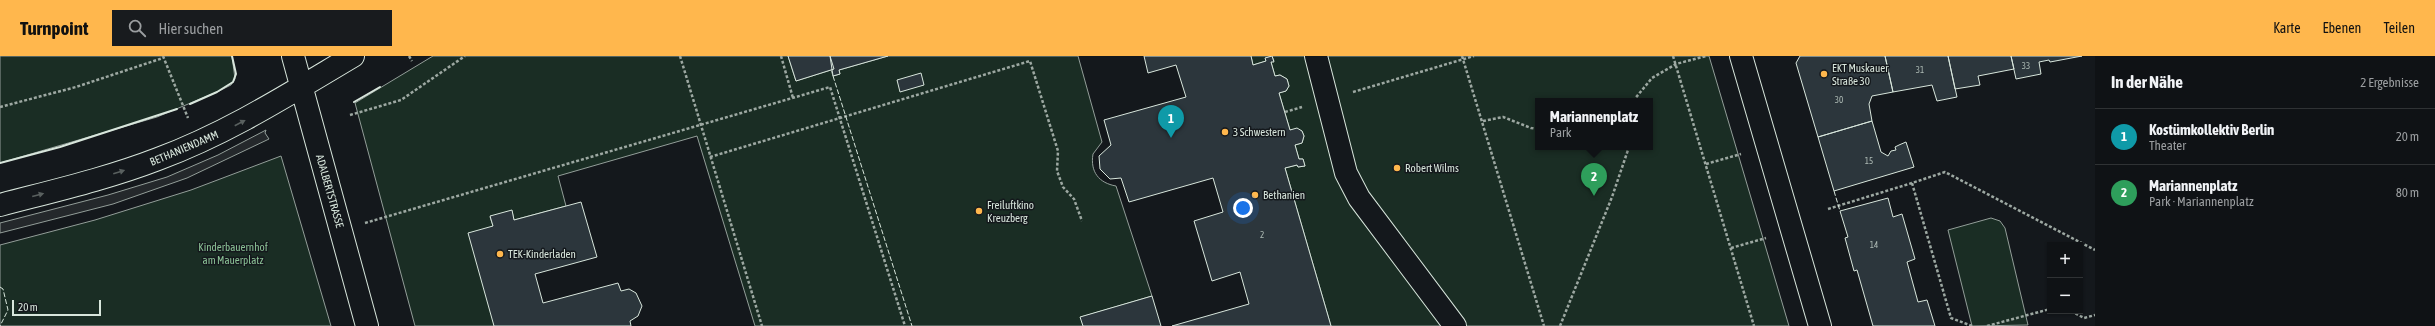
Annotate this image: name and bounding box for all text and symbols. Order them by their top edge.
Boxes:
search box [112,10,392,46]
text: Turnpoint [20,17,88,39]
icon: search [126,17,148,39]
text: Hier suchen [158,20,223,37]
text: Karte [2273,20,2300,36]
text: Ebenen [2322,20,2361,36]
text: Teilen [2383,20,2415,36]
house number: 33 [2022,61,2030,71]
place label: EKT Muskauer Straße 30 [1832,62,1889,87]
house number: 31 [1916,65,1924,75]
marker: EKT Muskauer Straße 30 [1819,69,1829,79]
text: In der Nähe [2111,72,2183,92]
text: 2 Ergebnisse [2360,75,2419,90]
house number: 30 [1835,95,1843,105]
popup [1535,98,1653,150]
pin: 1 [1158,105,1184,138]
text: Mariannenplatz [1550,108,1638,125]
one-way arrow [234,120,245,126]
text: Kostümkollektiv Berlin [2149,121,2274,138]
text: Park [1550,125,1572,140]
place label: 3 Schwestern [1233,126,1286,138]
marker: 3 Schwestern [1220,127,1230,137]
street label: BETHANIENDAMM [148,128,220,168]
text: 1 [2121,129,2127,144]
text: 20 m [2396,129,2419,144]
text: Theater [2149,138,2186,153]
street label: ADALBERTSTRASSE [314,153,346,229]
house number: 15 [1865,156,1873,166]
place label: Robert Wilms [1405,162,1459,174]
marker: Robert Wilms [1392,163,1402,173]
pin: 2 [1581,163,1607,196]
one-way arrow [114,169,126,175]
text: Mariannenplatz [2149,177,2237,194]
text: 2 [2121,185,2127,200]
text: 80 m [2396,185,2419,200]
place label: Bethanien [1263,189,1305,201]
marker: Bethanien [1250,190,1260,200]
one-way arrow [32,192,44,198]
text: Park · Mariannenplatz [2149,194,2254,209]
your location [1233,198,1253,218]
place label: Freiluftkino Kreuzberg [987,199,1034,224]
marker: Freiluftkino Kreuzberg [974,206,984,216]
house number: 2 [1260,230,1264,240]
house number: 14 [1870,240,1878,250]
park label: Kinderbauernhof am Mauerplatz [198,241,268,266]
map controls [2047,242,2083,314]
button: + [2047,242,2083,278]
place label: TEK-Kinderladen [508,248,576,260]
marker: TEK-Kinderladen [495,249,505,259]
button: − [2047,278,2083,314]
scale bar [12,298,101,317]
text: 20 m [18,301,38,313]

